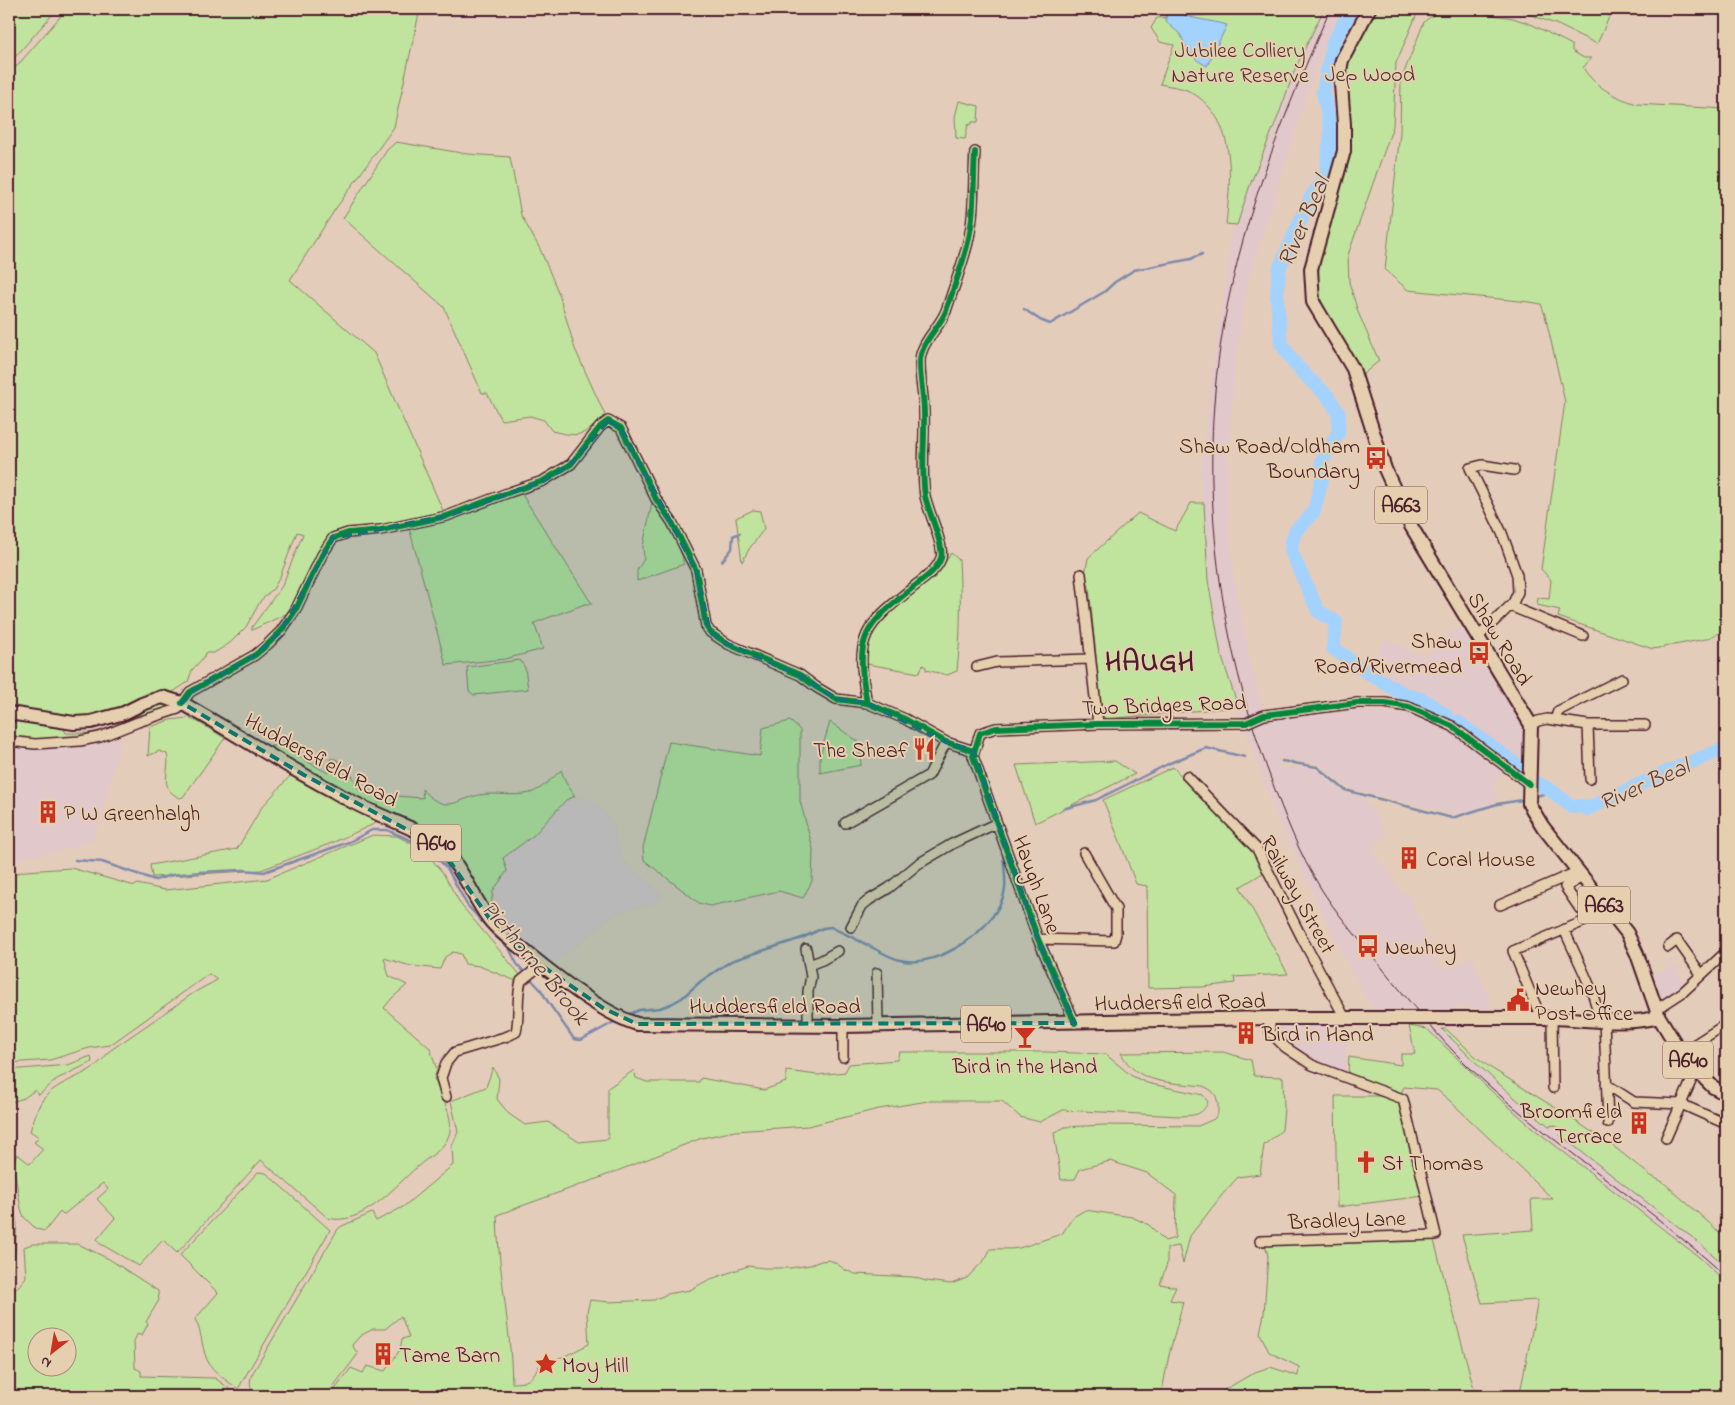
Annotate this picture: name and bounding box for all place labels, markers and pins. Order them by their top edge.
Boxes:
place label: Shaw Road/Oldham Boundary [1179,432,1360,490]
bus stop icon: Shaw Road/Oldham Boundary [1363,445,1389,471]
place label: Shaw Road/Rivermead [1314,627,1462,684]
bus stop icon: Shaw Road/Rivermead [1466,640,1492,666]
place label: The Sheaf [813,736,909,768]
restaurant icon: The Sheaf [911,736,937,762]
building icon: P W Greenhalgh [35,799,61,825]
place label: P W Greenhalgh [64,799,200,832]
building icon: Coral House [1396,845,1422,871]
place label: Coral House [1426,845,1535,877]
bus stop icon: Newhey [1355,933,1381,959]
place label: Newhey [1385,933,1456,966]
place label: Newhey Post Office [1535,974,1633,1031]
public building icon: Newhey Post Office [1505,987,1531,1013]
building icon: Bird in Hand [1233,1020,1259,1046]
place label: Bird in Hand [1261,1020,1374,1052]
bar icon: Bird in the Hand [1012,1024,1038,1050]
place label: Bird in the Hand [952,1052,1097,1084]
place label: Broomfield Terrace [1519,1097,1622,1154]
building icon: Broomfield Terrace [1626,1110,1652,1136]
church icon: St Thomas [1353,1149,1379,1175]
place label: St Thomas [1382,1149,1484,1181]
building icon: Tame Barn [370,1341,396,1367]
place label: Tame Barn [399,1341,500,1373]
place icon: Moy Hill [533,1351,559,1377]
place label: Moy Hill [562,1351,629,1384]

